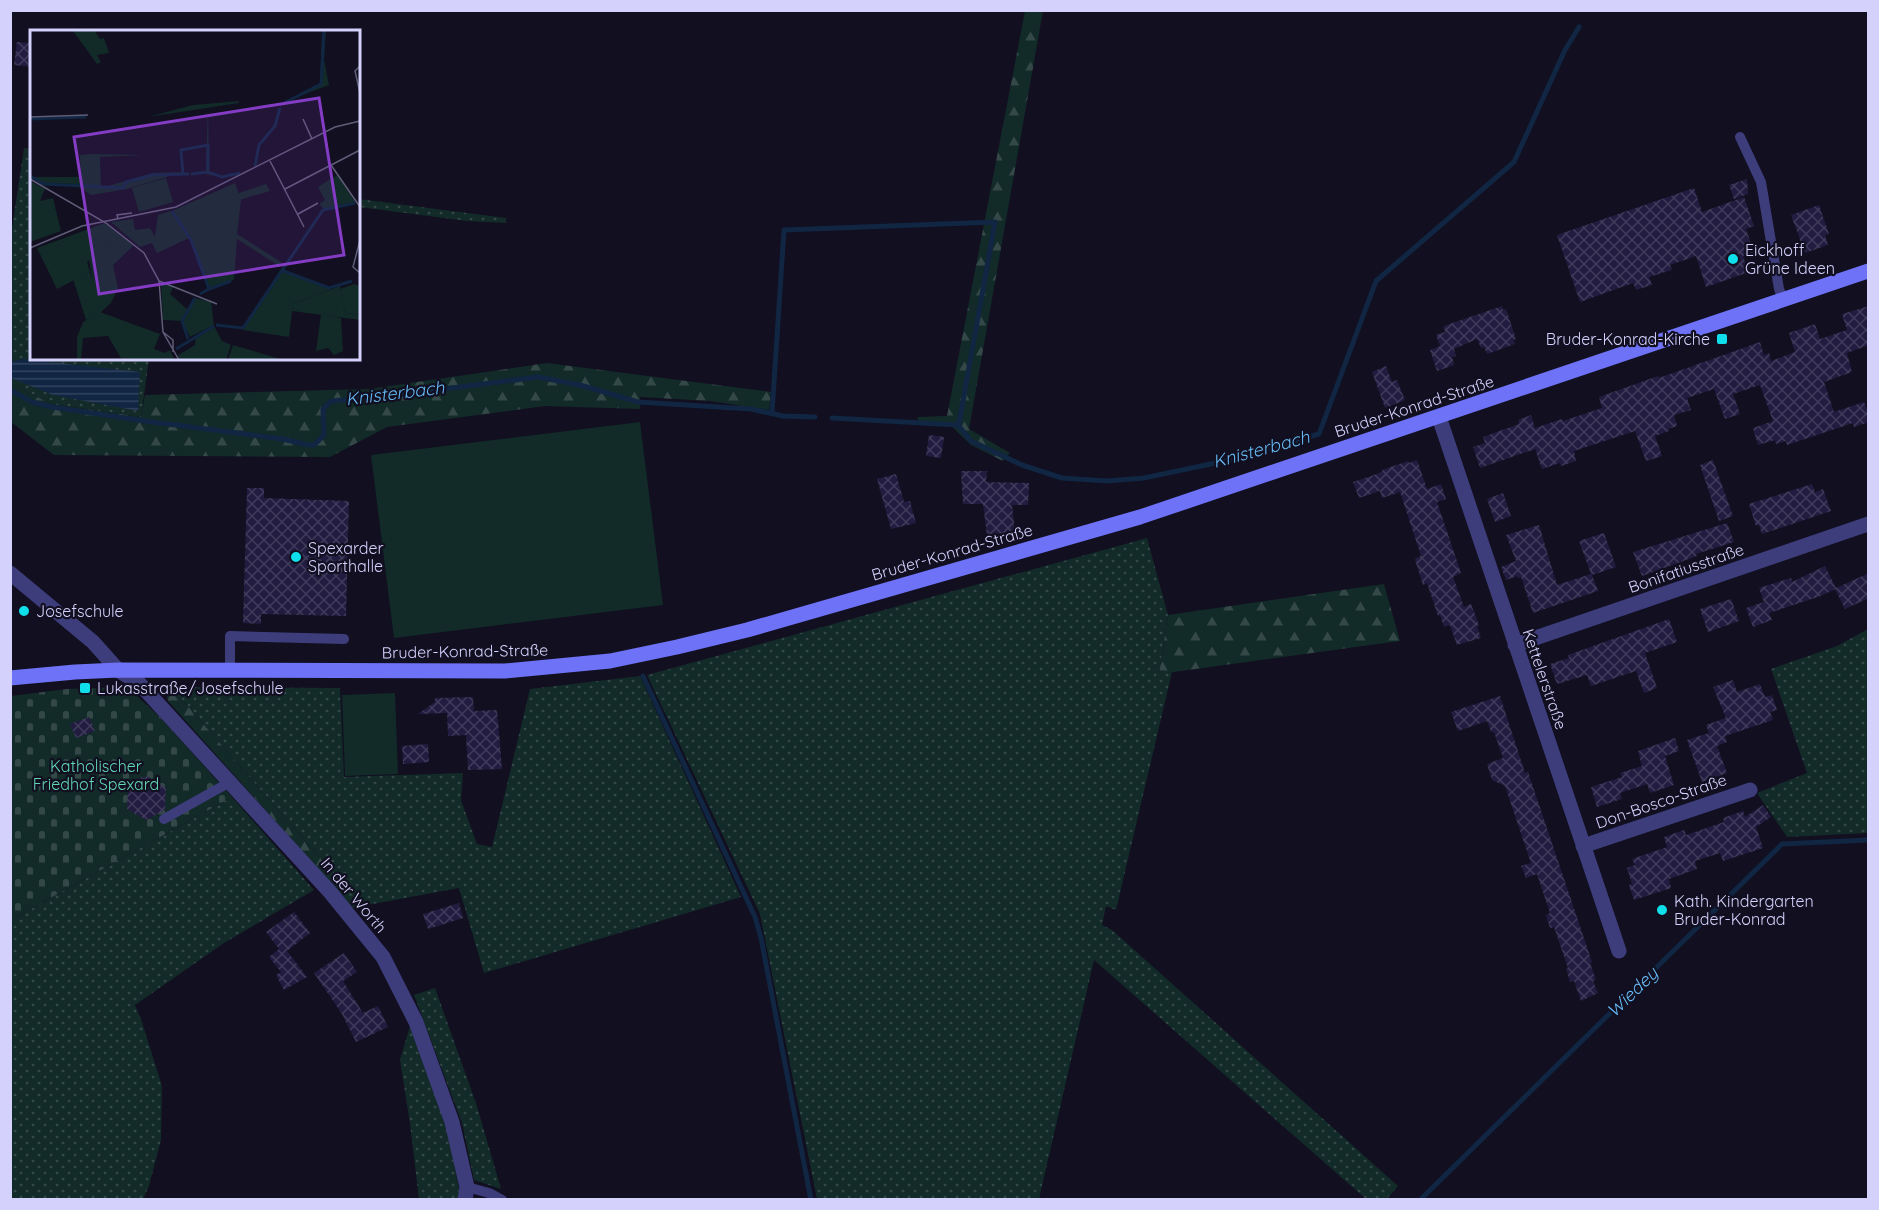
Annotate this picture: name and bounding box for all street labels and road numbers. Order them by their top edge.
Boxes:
street label: Bruder-Konrad-Straße [1332,371,1496,441]
street label: Bruder-Konrad-Straße [869,519,1035,585]
street label: Bonifatiusstraße [1626,539,1746,597]
street label: Kettelerstraße [1518,626,1572,732]
street label: Bruder-Konrad-Straße [382,640,548,662]
street label: Don-Bosco-Straße [1593,769,1729,833]
street label: In der Worth [317,853,391,937]

